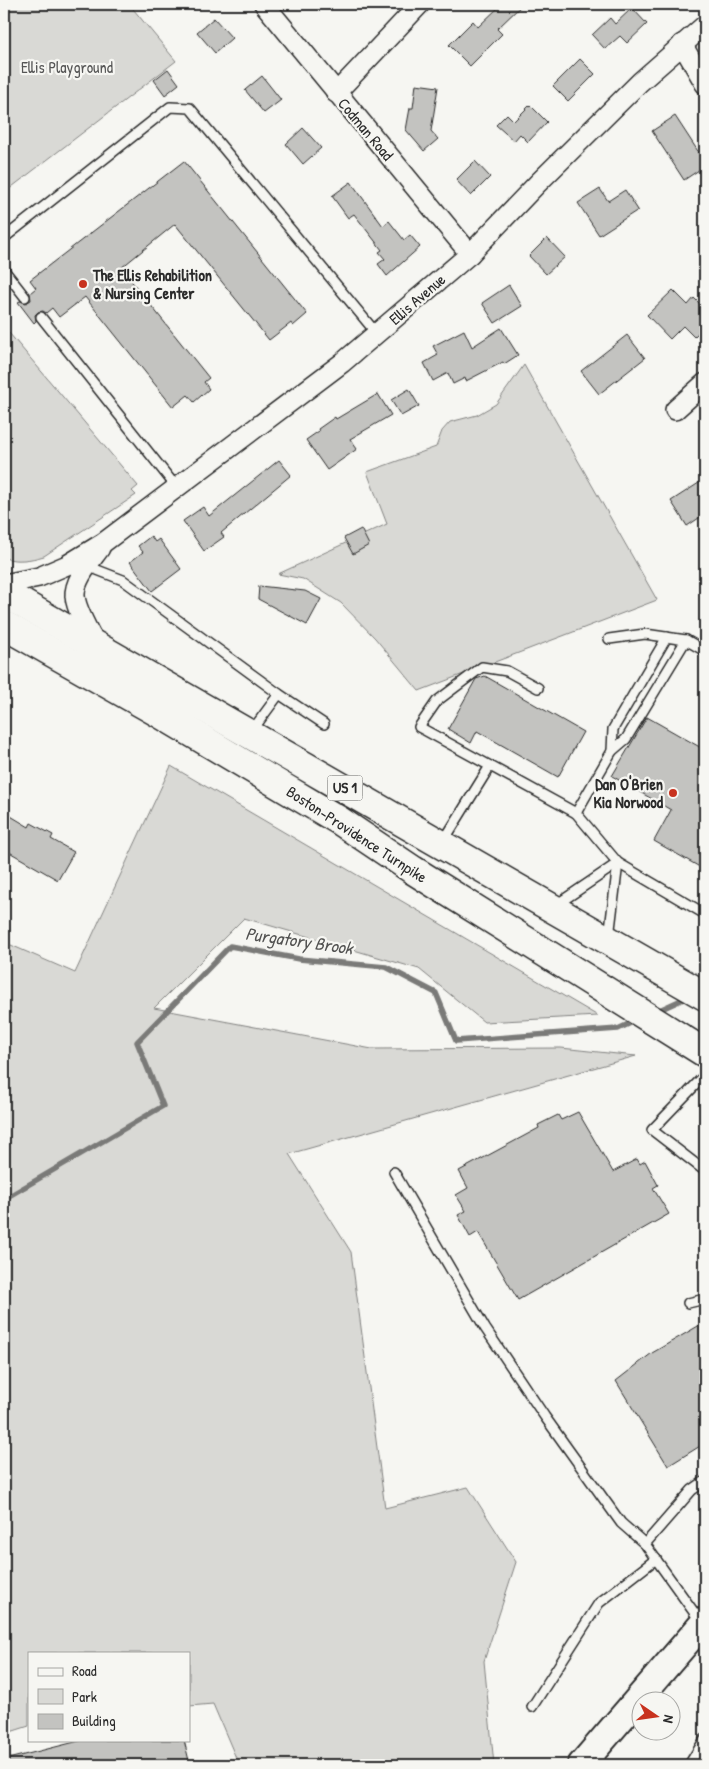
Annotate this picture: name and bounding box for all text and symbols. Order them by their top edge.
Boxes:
park label: Ellis Playground [21,56,113,78]
street label: Codman Road [333,93,399,165]
place label: The Ellis Rehabilition & Nursing Center [92,264,212,305]
street label: Ellis Avenue [384,268,450,330]
marker: The Ellis Rehabilition & Nursing Center [77,278,89,290]
place label: Dan O'Brien Kia Norwood [593,773,664,813]
road number: US 1 [328,776,362,800]
street label: Boston-Providence Turnpike [282,780,432,888]
marker: Dan O'Brien Kia Norwood [667,787,679,799]
water label: Purgatory Brook [244,921,356,961]
legend [28,1652,190,1742]
text: Road [72,1660,97,1681]
text: Park [72,1686,97,1707]
north arrow [632,1692,682,1742]
text: Building [72,1710,116,1731]
text: N [659,1713,679,1725]

